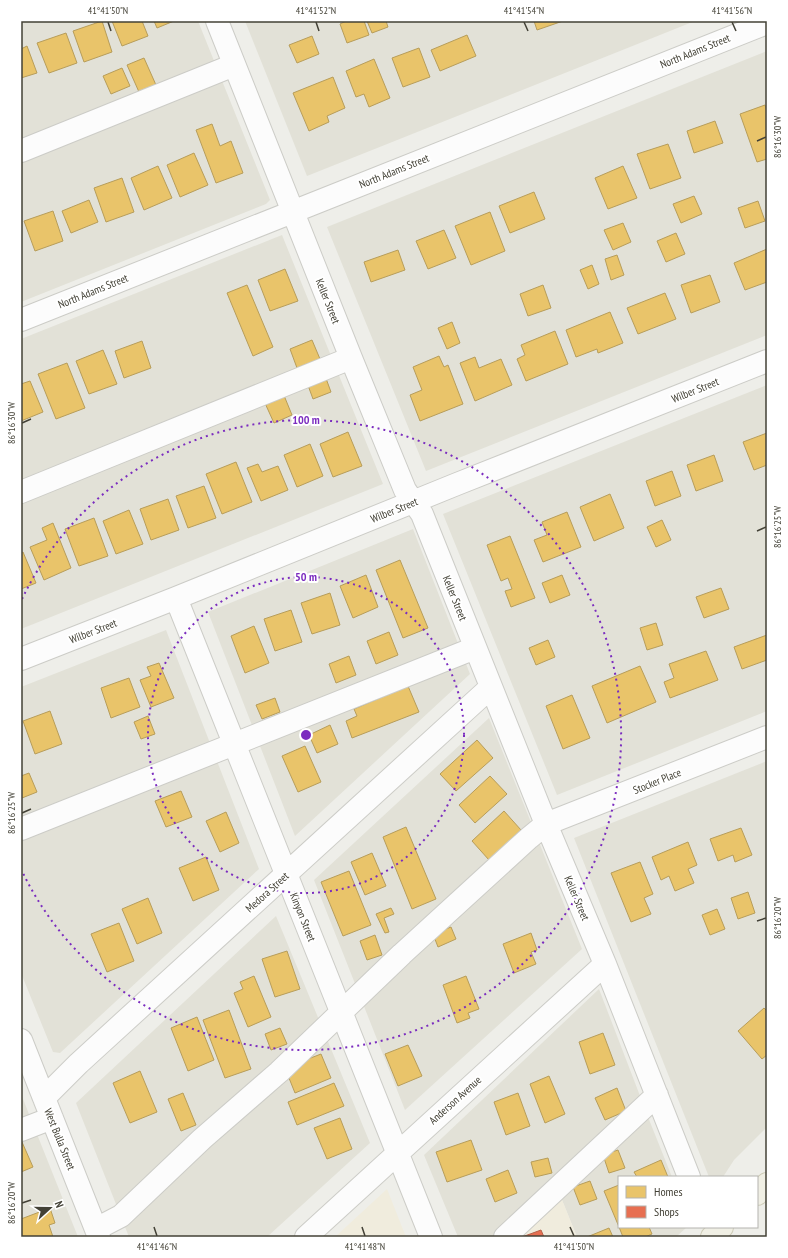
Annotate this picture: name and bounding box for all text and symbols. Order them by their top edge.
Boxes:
text: 41°41'50"N [88,4,128,17]
text: 41°41'52"N [296,4,336,17]
text: 41°41'54"N [504,4,544,17]
text: 41°41'56"N [712,4,752,17]
street label: North Adams Street [658,31,732,71]
text: 86°16'30"W [771,116,784,158]
street label: North Adams Street [357,151,431,191]
street label: North Adams Street [56,271,130,311]
street label: Keller Street [313,276,343,326]
street label: Wilber Street [669,374,721,406]
text: 86°16'30"W [5,402,18,444]
text: 100 m [292,412,320,427]
street label: Wilber Street [368,494,420,526]
text: 86°16'25"W [771,506,784,548]
text: 50 m [295,569,317,584]
street label: Keller Street [440,573,470,623]
street label: Wilber Street [67,616,119,646]
centre of rings [299,728,313,742]
street label: Stocker Place [631,765,683,797]
text: 86°16'25"W [5,792,18,834]
street label: Medora Street [242,869,292,915]
street label: Keller Street [561,873,593,923]
street label: Kinyon Street [287,891,319,943]
text: 86°16'20"W [771,897,784,939]
street label: Anderson Avenue [426,1073,484,1127]
street label: West Bulla Street [41,1106,79,1172]
legend [618,1176,758,1228]
text: 86°16'20"W [5,1182,18,1224]
text: Homes [654,1184,682,1199]
north arrow [30,1188,70,1228]
text: N [52,1199,67,1210]
text: Shops [654,1204,679,1219]
text: 41°41'46"N [137,1240,177,1253]
text: 41°41'48"N [345,1240,385,1253]
text: 41°41'50"N [554,1240,594,1253]

